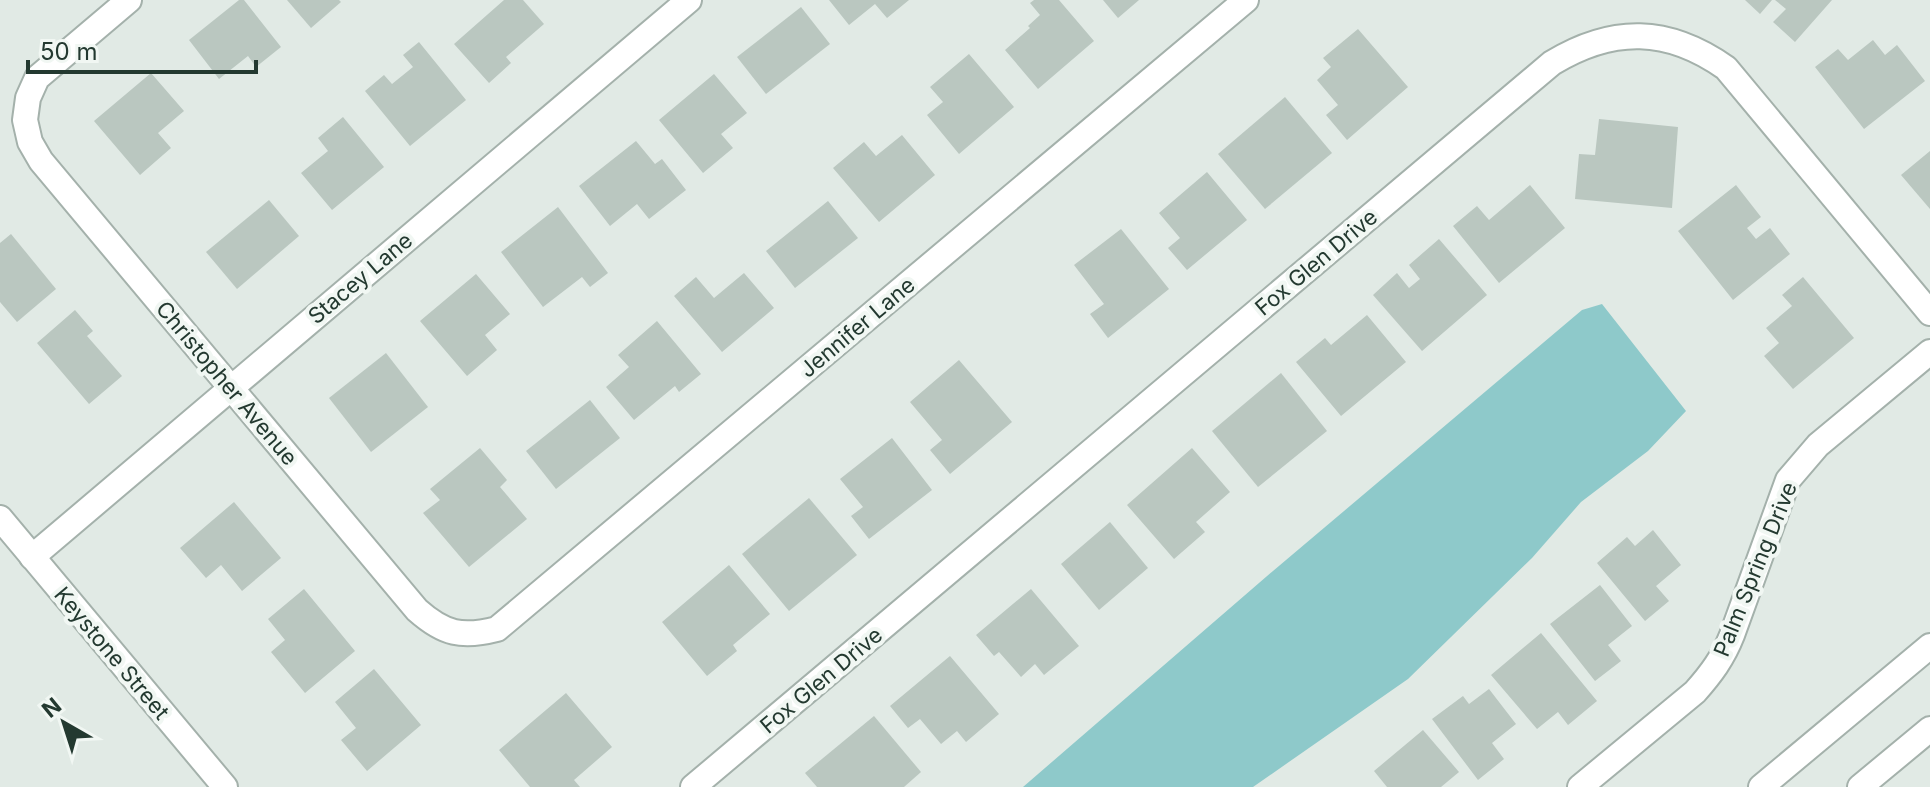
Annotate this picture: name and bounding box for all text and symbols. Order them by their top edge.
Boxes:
scale bar [28,24,256,74]
text: 50 m [40,37,98,66]
street label: Fox Glen Drive [1250,203,1382,321]
street label: Stacey Lane [303,227,417,329]
street label: Jennifer Lane [794,271,920,383]
street label: Christopher Avenue [151,296,303,470]
street label: Palm Spring Drive [1708,478,1802,660]
street label: Keystone Street [49,582,175,724]
street label: Fox Glen Drive [755,621,887,739]
north arrow [24,683,104,763]
text: N [37,692,66,723]

